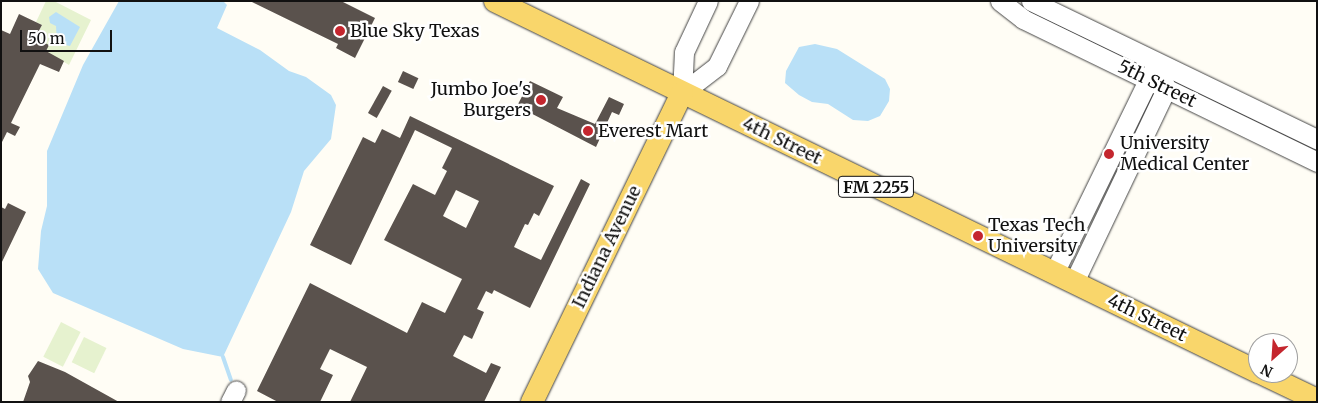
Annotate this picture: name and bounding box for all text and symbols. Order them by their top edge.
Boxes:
scale bar [22,20,115,52]
place label: Blue Sky Texas [350,20,480,42]
marker: Blue Sky Texas [334,25,346,37]
text: 50 m [28,29,65,48]
street label: 5th Street [1114,56,1200,112]
place label: Jumbo Joe's Burgers [431,79,531,122]
marker: Jumbo Joe's Burgers [535,94,547,106]
street label: 4th Street [739,113,825,169]
place label: Everest Mart [598,120,708,142]
marker: Everest Mart [582,125,594,137]
place label: University Medical Center [1120,133,1249,176]
marker: University Medical Center [1102,147,1116,161]
road number: FM 2255 [837,173,915,200]
street label: Indiana Avenue [568,182,646,312]
place label: Texas Tech University [988,215,1085,258]
marker: Texas Tech University [972,230,984,242]
street label: 4th Street [1104,290,1190,346]
north arrow [1248,333,1298,383]
text: N [1258,360,1276,381]

